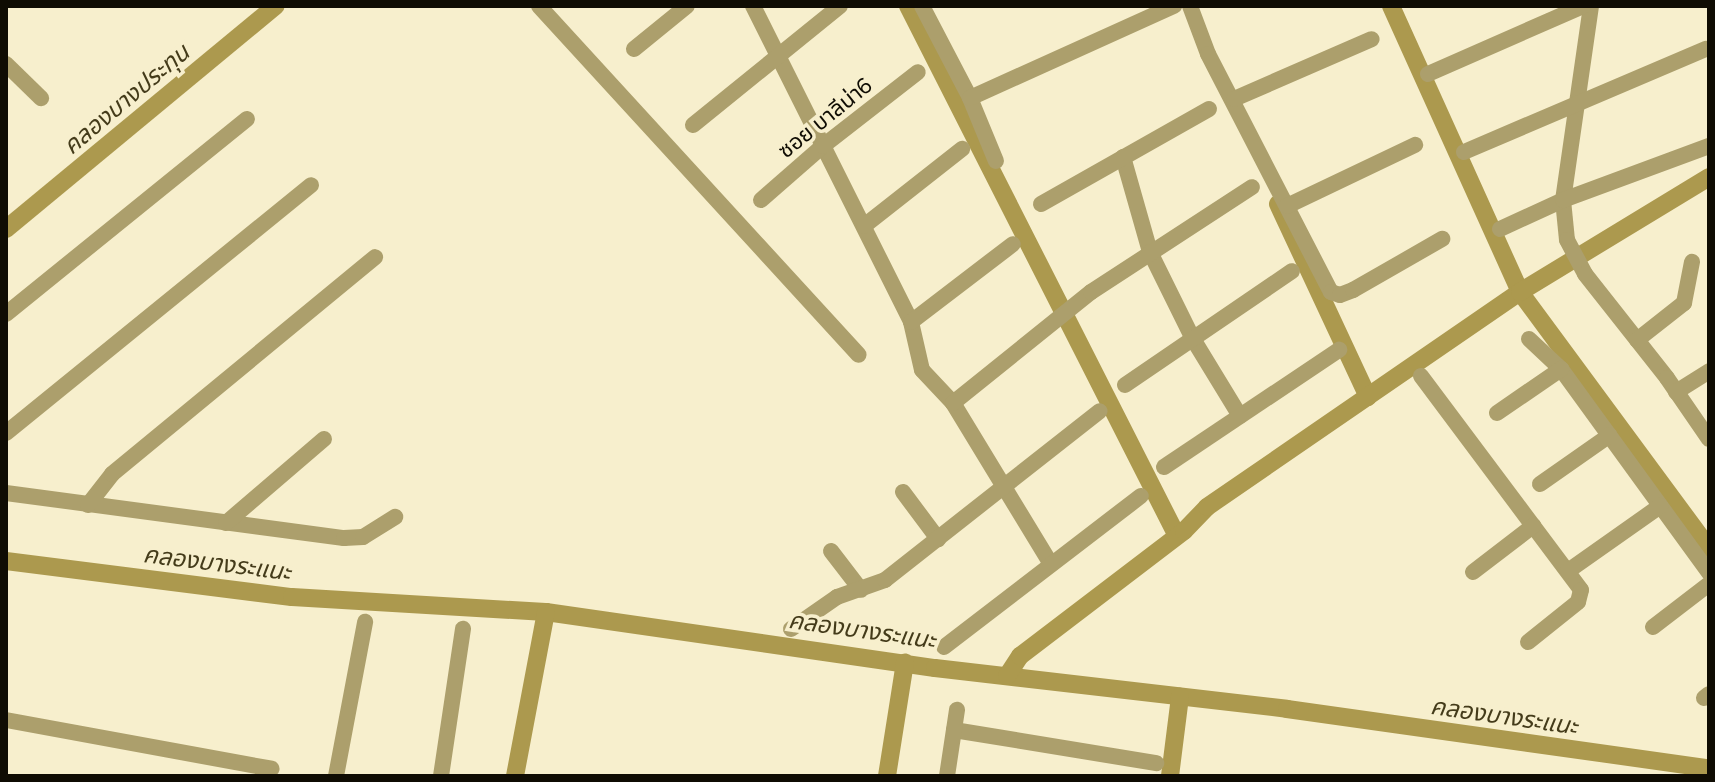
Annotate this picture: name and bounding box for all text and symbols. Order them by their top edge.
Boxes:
water label: คลองบางประทุน [57,38,195,160]
street label: ซอย บาลีน่า6 [773,72,877,164]
water label: คลองบางระแนะ [142,540,292,586]
water label: คลองบางระแนะ [787,605,937,655]
water label: คลองบางระแนะ [1429,691,1579,741]

